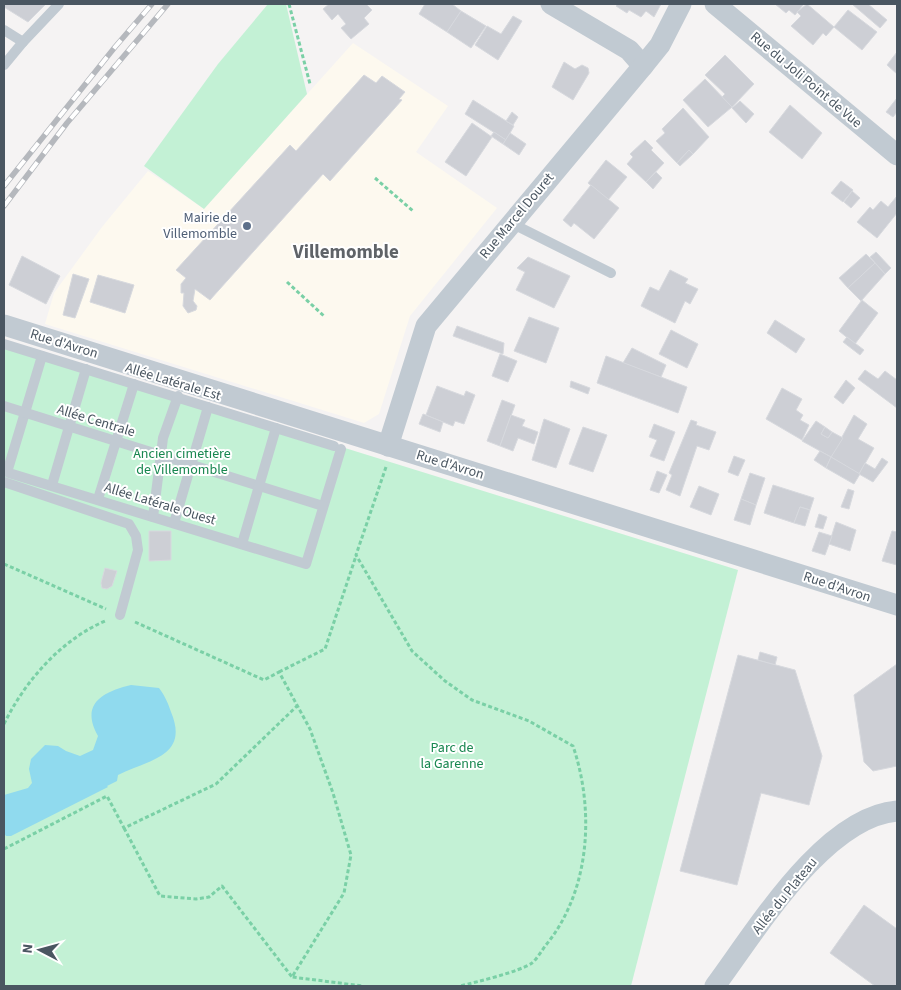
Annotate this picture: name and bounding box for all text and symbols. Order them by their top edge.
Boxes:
street label: Rue du Joli Point de Vue [746,27,866,133]
street label: Rue Marcel Douret [475,168,559,263]
place label: Mairie de Villemomble [163,208,237,244]
marker: Mairie de Villemomble [241,220,253,232]
district label: Villemomble [292,239,399,266]
street label: Rue d'Avron [28,324,100,364]
street label: Allée Latérale Est [123,358,224,406]
street label: Allée Centrale [54,400,138,442]
park label: Ancien cimetière de Villemomble [133,444,231,480]
street label: Rue d'Avron [414,445,486,485]
street label: Allée Latérale Ouest [102,478,218,531]
street label: Rue d'Avron [801,567,873,607]
park label: Parc de la Garenne [420,738,484,774]
street label: Allée du Plateau [748,853,822,939]
north arrow [15,925,65,975]
text: N [18,943,38,954]

